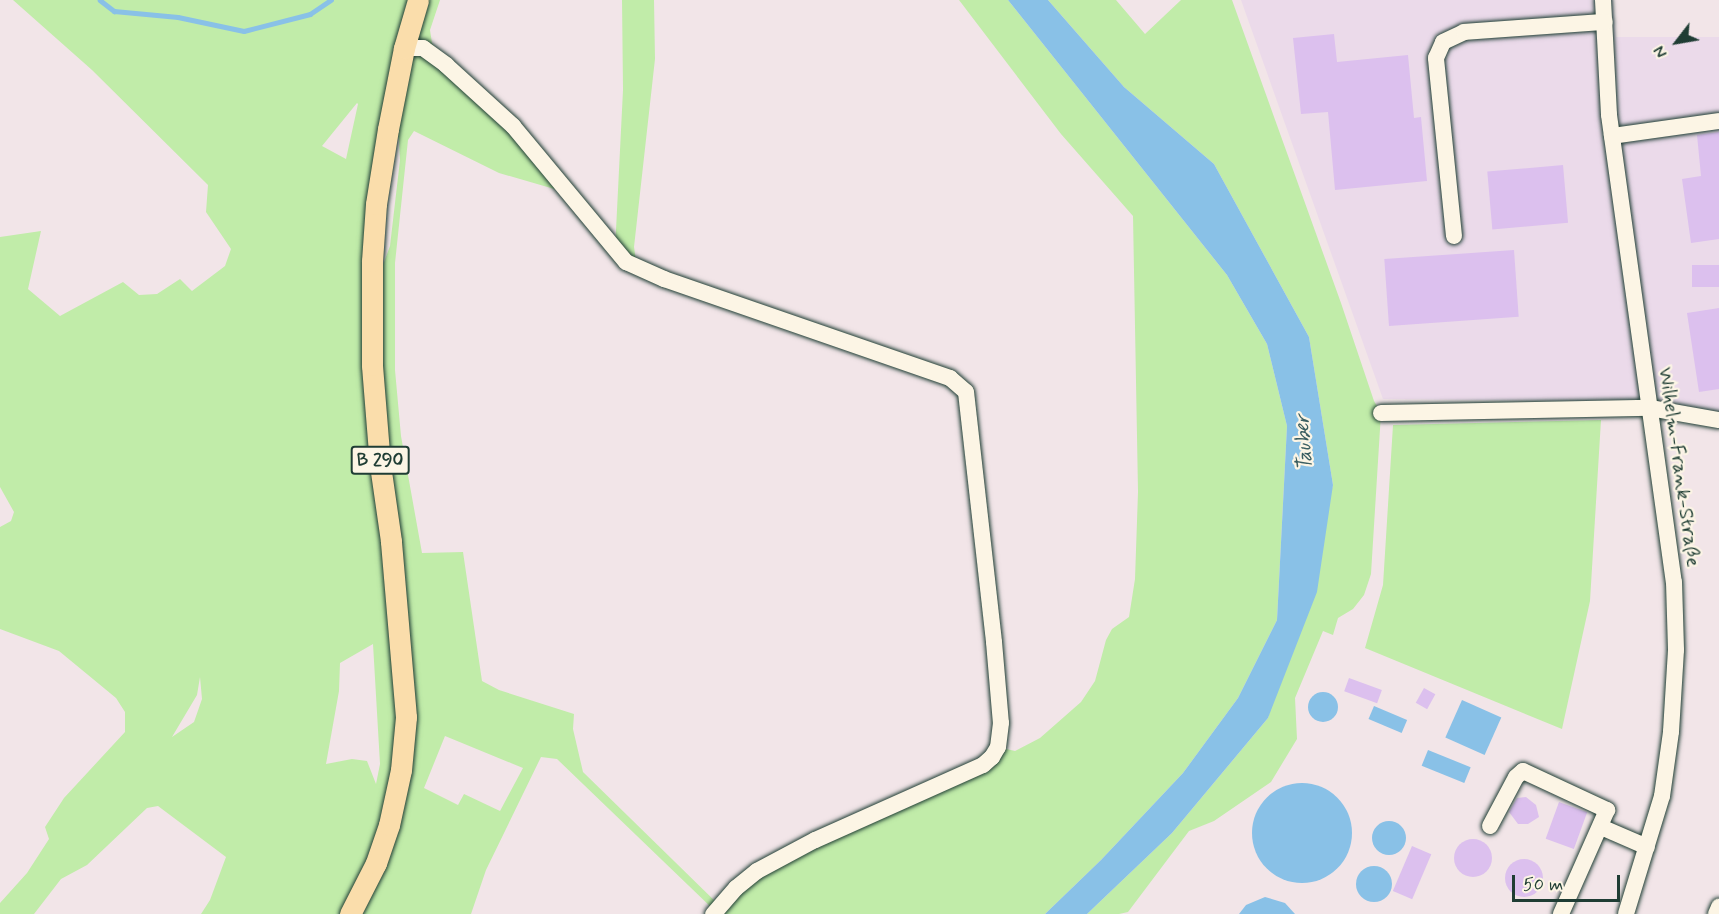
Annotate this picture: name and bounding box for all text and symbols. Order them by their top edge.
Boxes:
north arrow [1647,12,1707,72]
text: N [1649,42,1673,62]
street label: Wilhelm-Frank-Straße [1653,366,1705,568]
water label: Tauber [1290,414,1318,472]
road number: B 290 [350,445,410,475]
scale bar [1515,863,1623,901]
text: 50 m [1523,873,1563,897]

